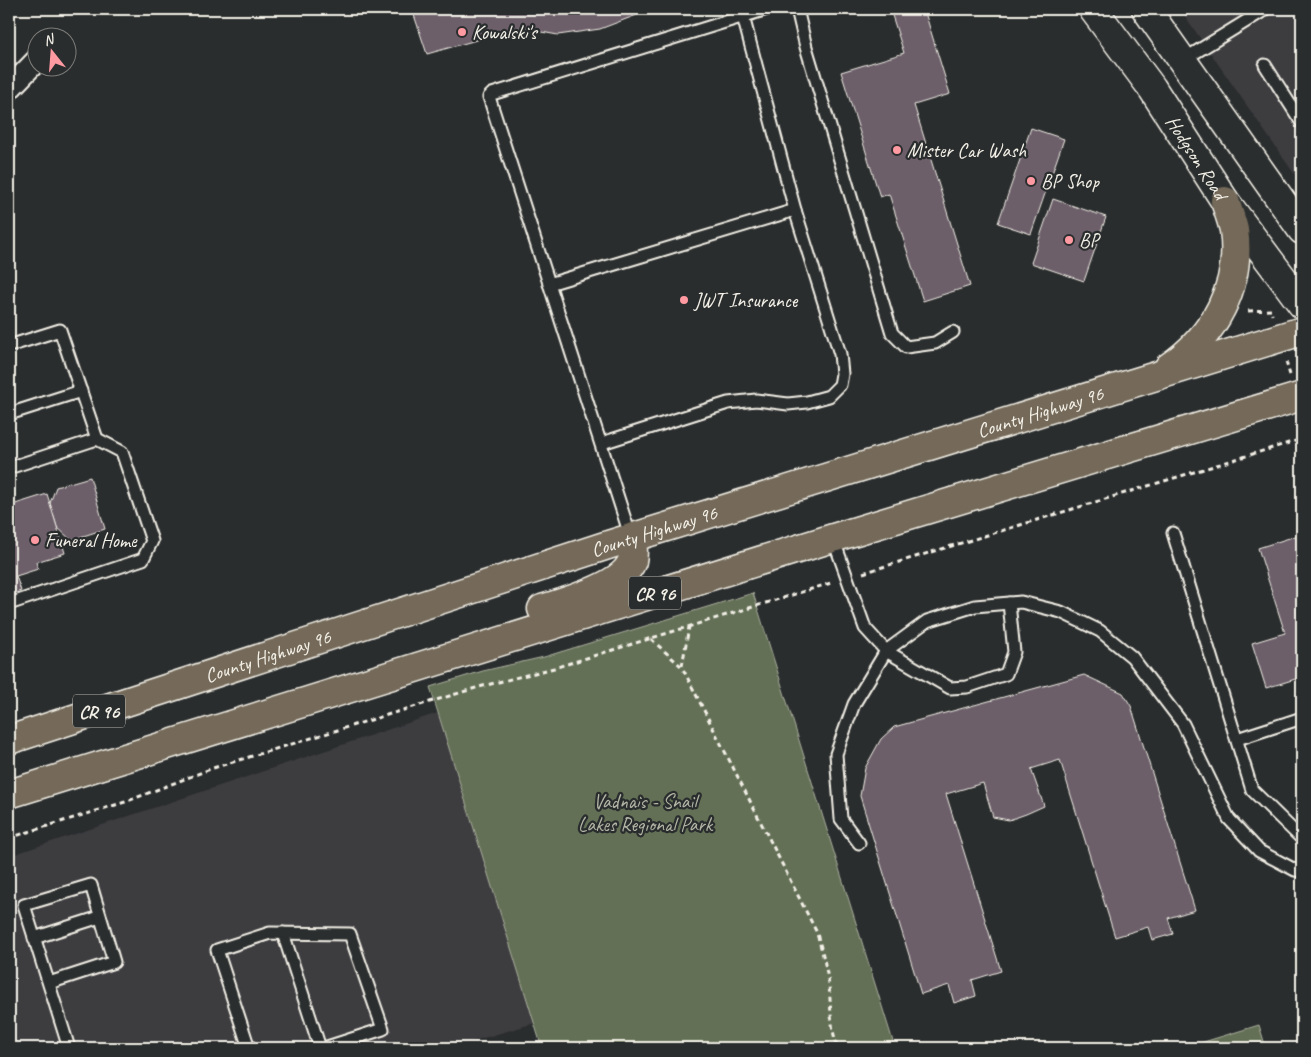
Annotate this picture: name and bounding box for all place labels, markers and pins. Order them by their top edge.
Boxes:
place label: Kowalski's [472,20,539,45]
marker: Kowalski's [456,26,468,38]
place label: Mister Car Wash [907,138,1027,163]
marker: Mister Car Wash [891,144,903,156]
place label: BP Shop [1041,169,1100,194]
marker: BP Shop [1025,175,1037,187]
place label: BP [1079,228,1101,253]
marker: BP [1063,234,1075,246]
place label: JWT Insurance [693,288,799,313]
marker: JWT Insurance [678,294,690,306]
place label: Funeral Home [45,528,138,553]
marker: Funeral Home [29,534,41,546]

